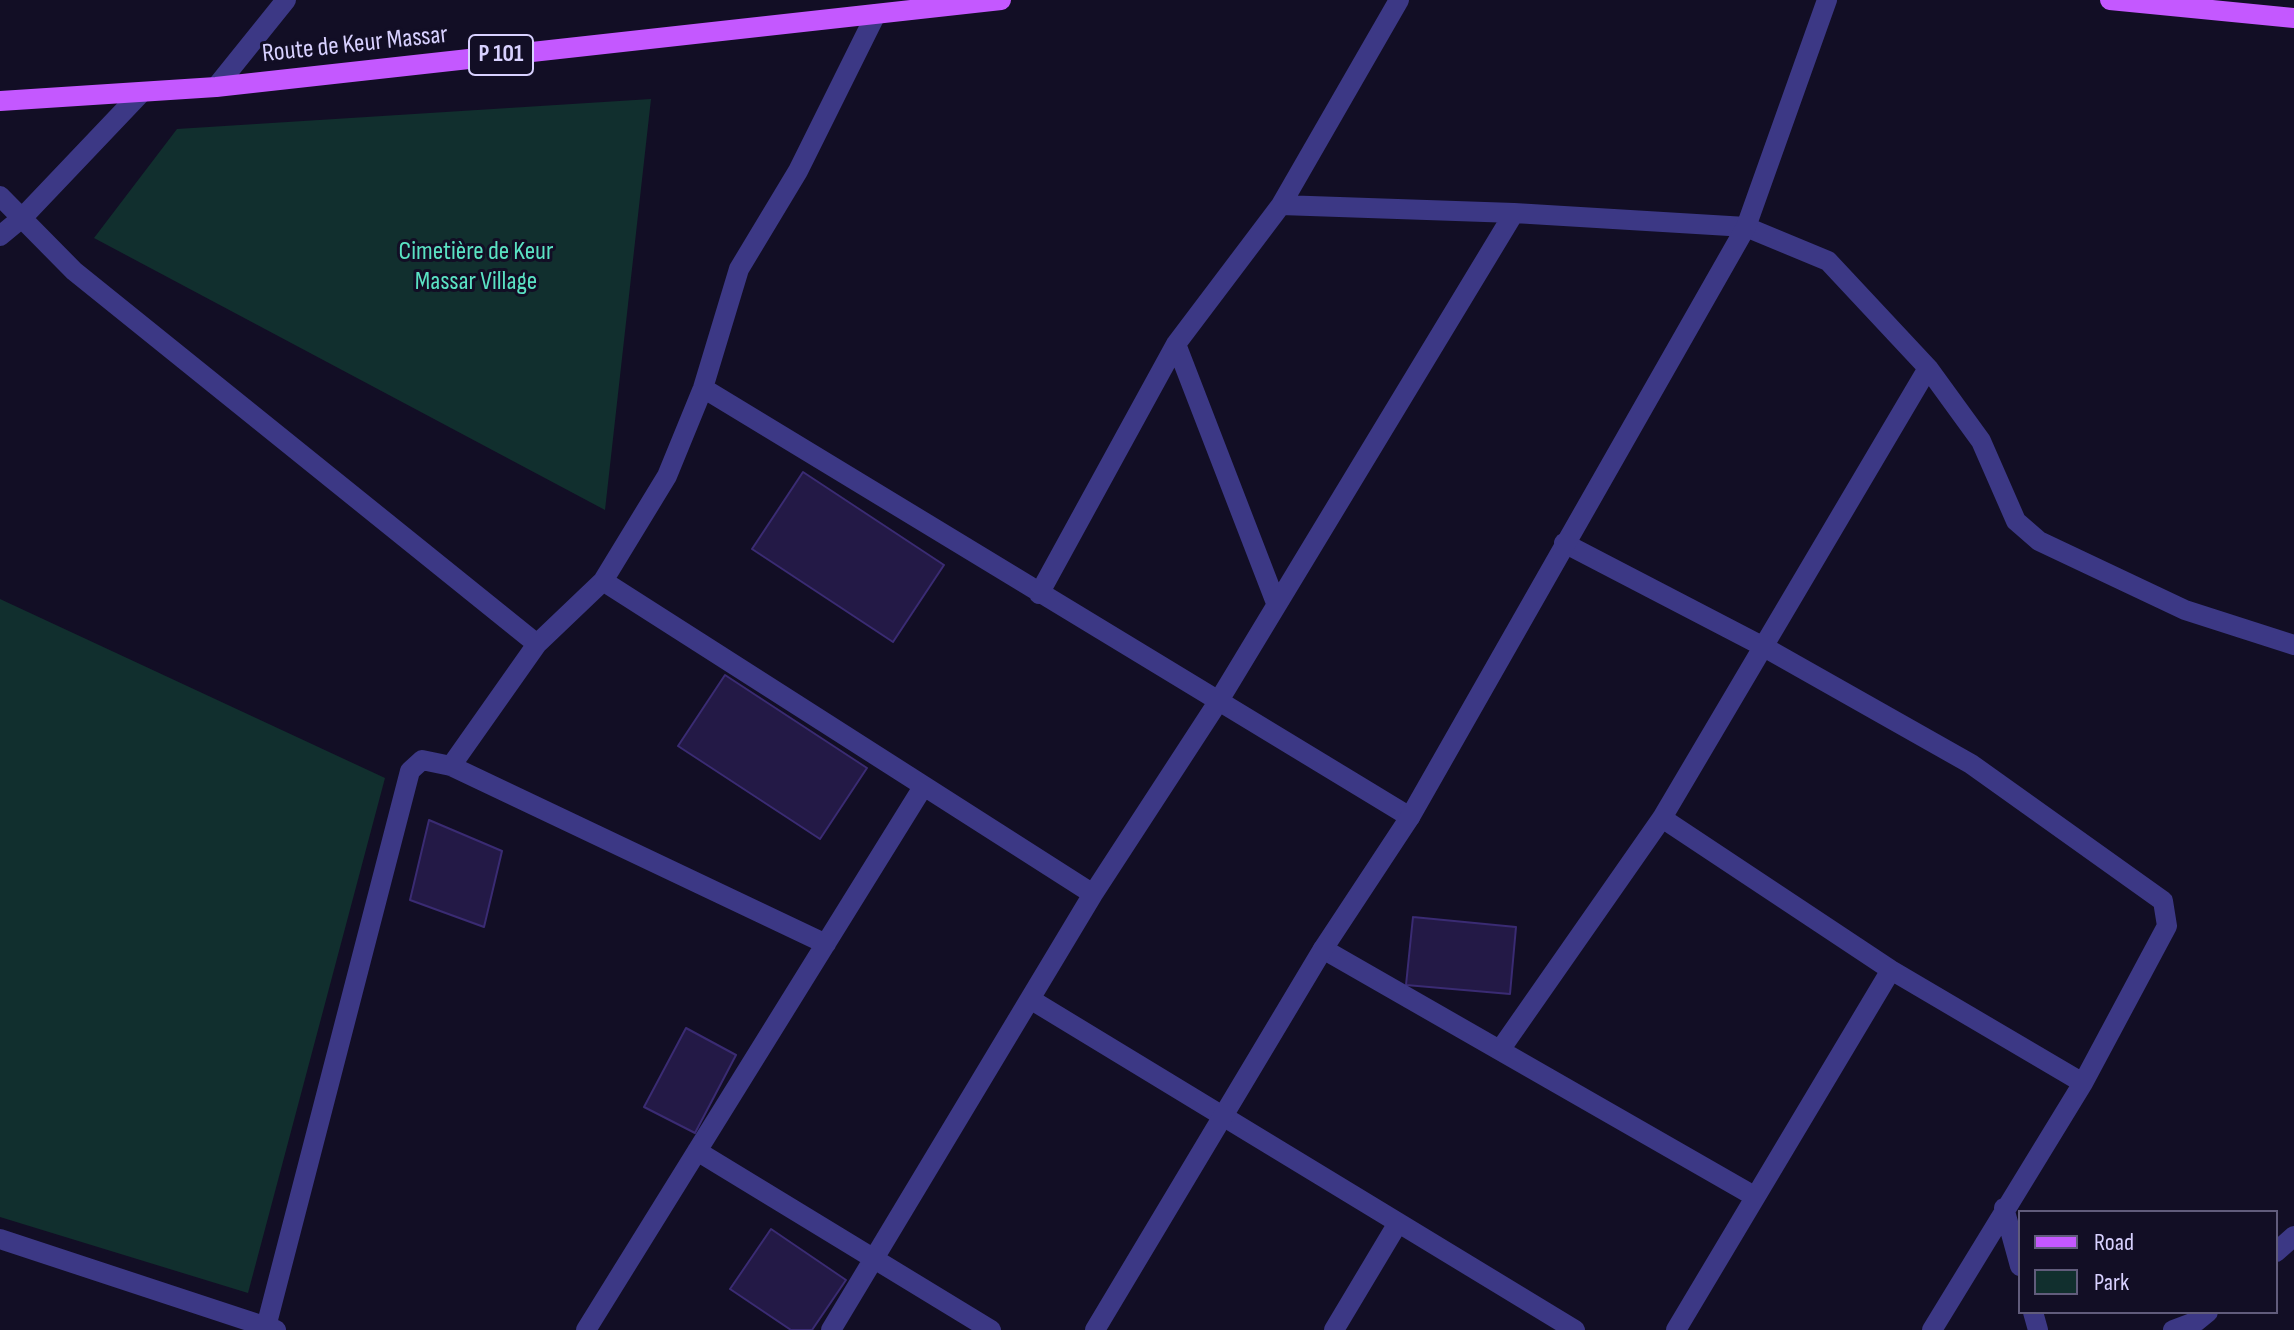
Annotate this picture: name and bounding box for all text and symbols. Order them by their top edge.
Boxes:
street label: Route de Keur Massar [261,20,449,70]
road number: P 101 [469,35,533,75]
park label: Cimetière de Keur Massar Village [399,236,553,298]
legend [2018,1210,2278,1314]
text: Road [2094,1228,2134,1257]
text: Park [2094,1268,2129,1297]

